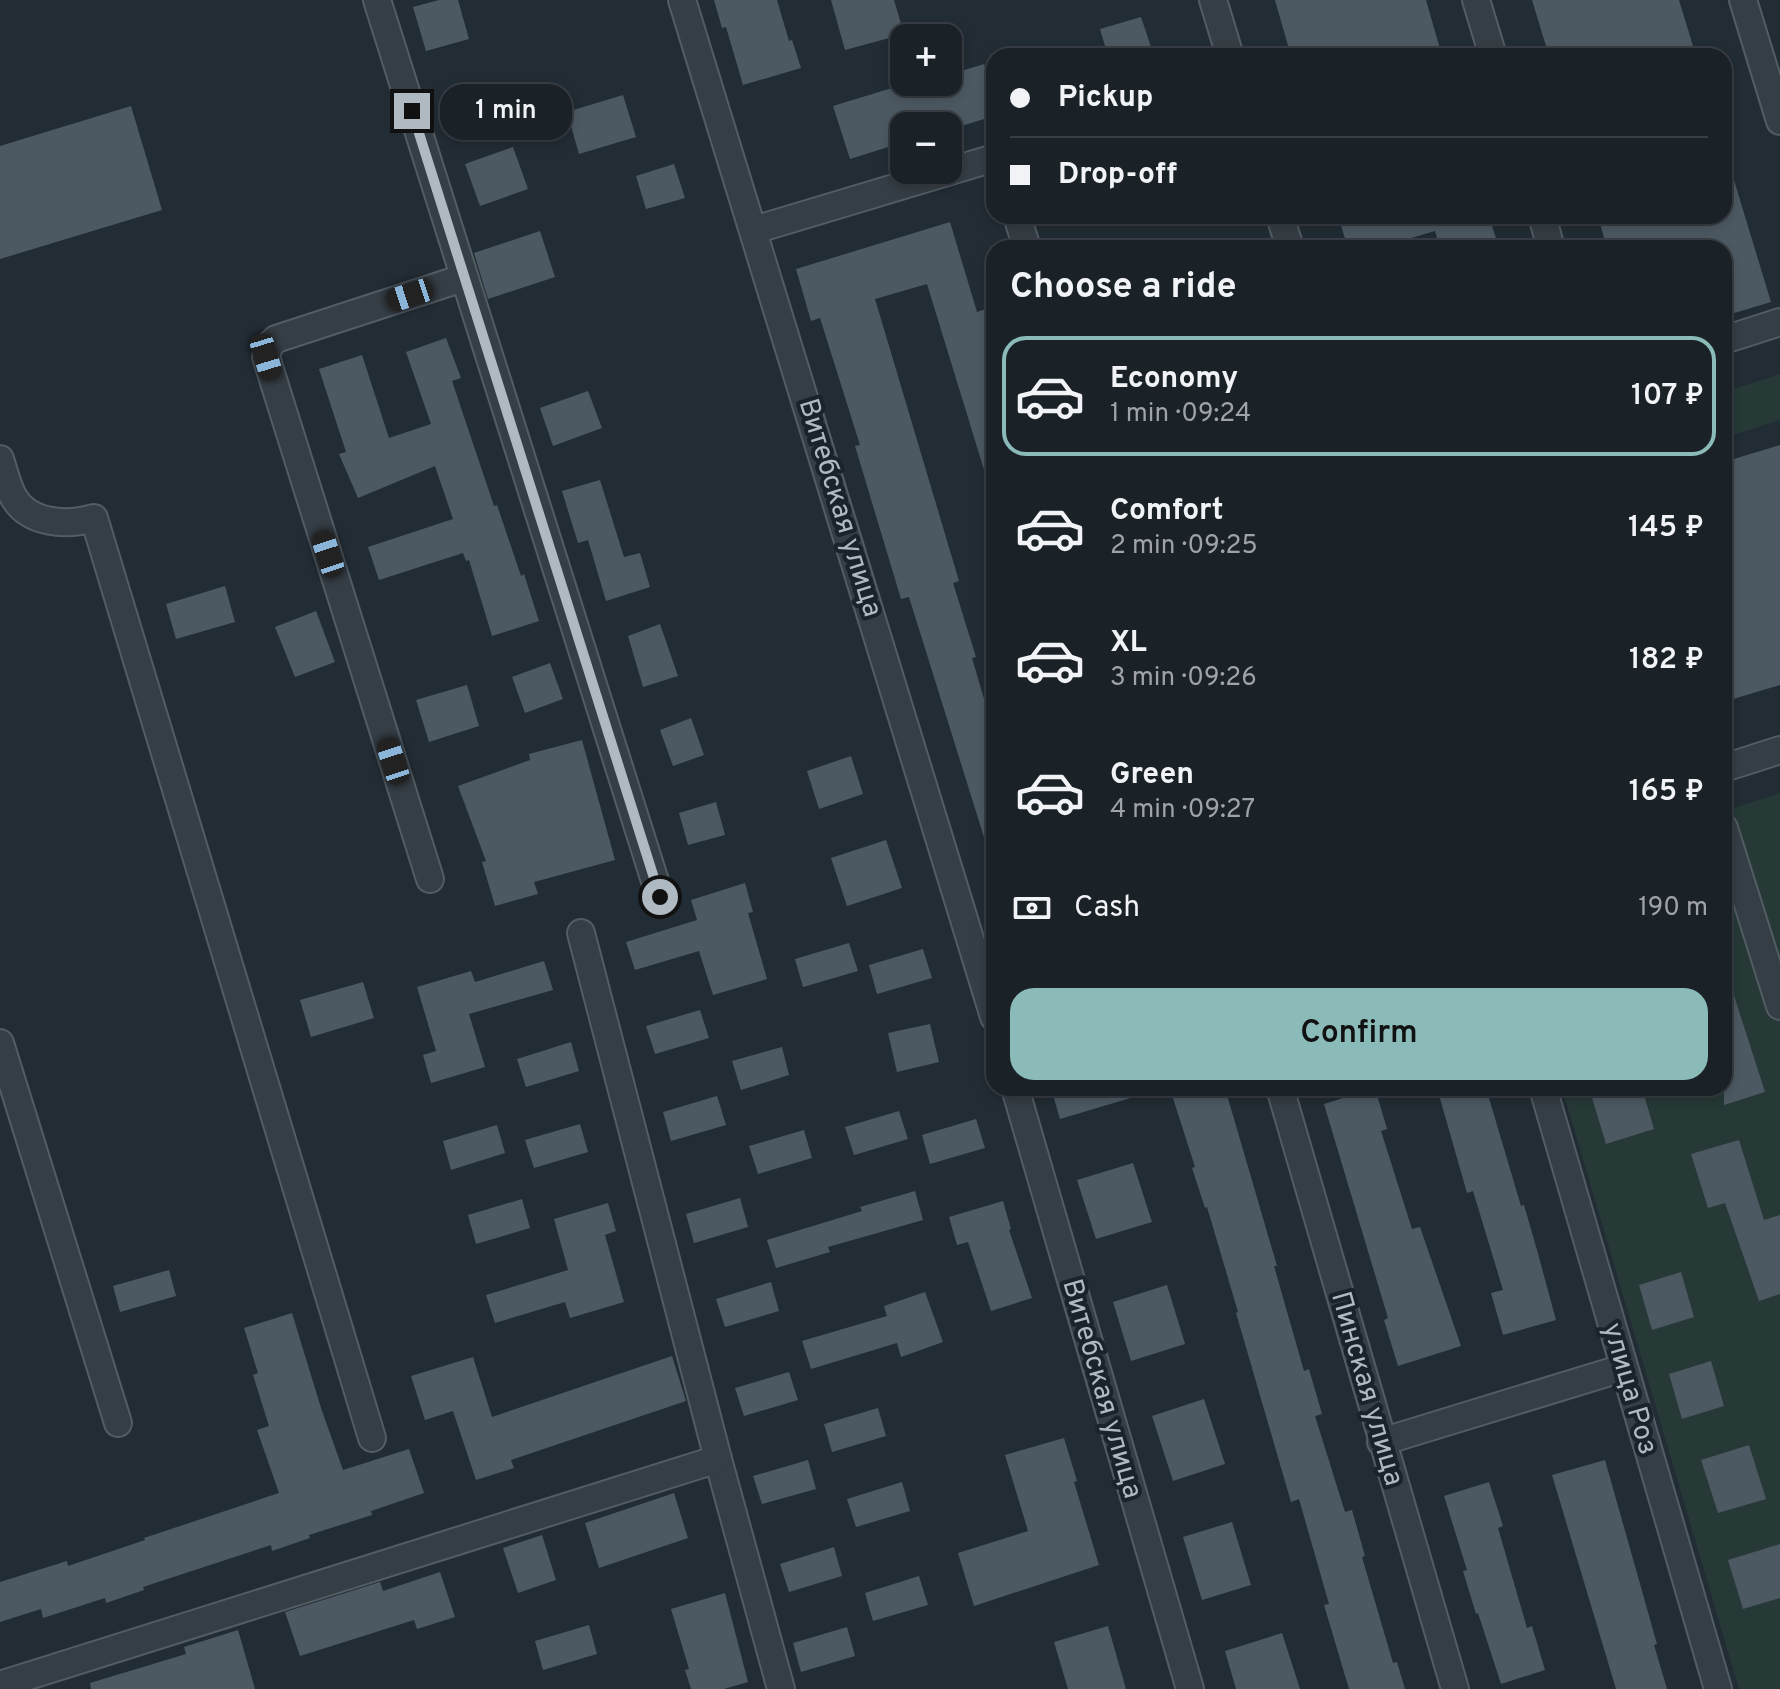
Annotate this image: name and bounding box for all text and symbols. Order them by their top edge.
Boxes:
map controls [890,24,962,184]
button: + [890,24,962,96]
text: Pickup [1058,80,1153,117]
callout: 1 min [440,83,572,139]
route end [394,93,430,129]
text: 1 min [475,95,537,128]
button: − [890,112,962,184]
text: Drop-off [1058,157,1177,194]
text: Choose a ride [1010,265,1236,311]
car [383,276,437,314]
car [248,331,284,383]
icon: car [1014,360,1086,432]
text: Economy [1110,361,1238,398]
text: 107 ₽ [1631,378,1704,415]
street label: Витебская улица [789,394,889,622]
text: 1 min · 09:24 [1110,398,1251,431]
icon: car [1014,492,1086,564]
text: Comfort [1110,493,1223,530]
text: 145 ₽ [1628,510,1704,547]
car [309,527,347,581]
text: 2 min · 09:25 [1110,530,1258,563]
icon: car [1014,624,1086,696]
text: XL [1110,625,1147,662]
text: 182 ₽ [1629,642,1704,679]
text: 3 min · 09:26 [1110,662,1257,695]
car [374,734,412,788]
icon: car [1014,756,1086,828]
text: Green [1110,757,1194,794]
text: 165 ₽ [1629,774,1704,811]
text: 4 min · 09:27 [1110,794,1255,827]
route start [642,879,678,915]
icon: cash [1010,886,1054,930]
text: Cash [1074,890,1140,927]
text: 190 m [1638,892,1708,925]
button: Confirm [1010,988,1708,1080]
street label: Витебская улица [1052,1275,1150,1503]
street label: Пинская улица [1321,1288,1411,1490]
street label: улица Роз [1593,1319,1665,1459]

